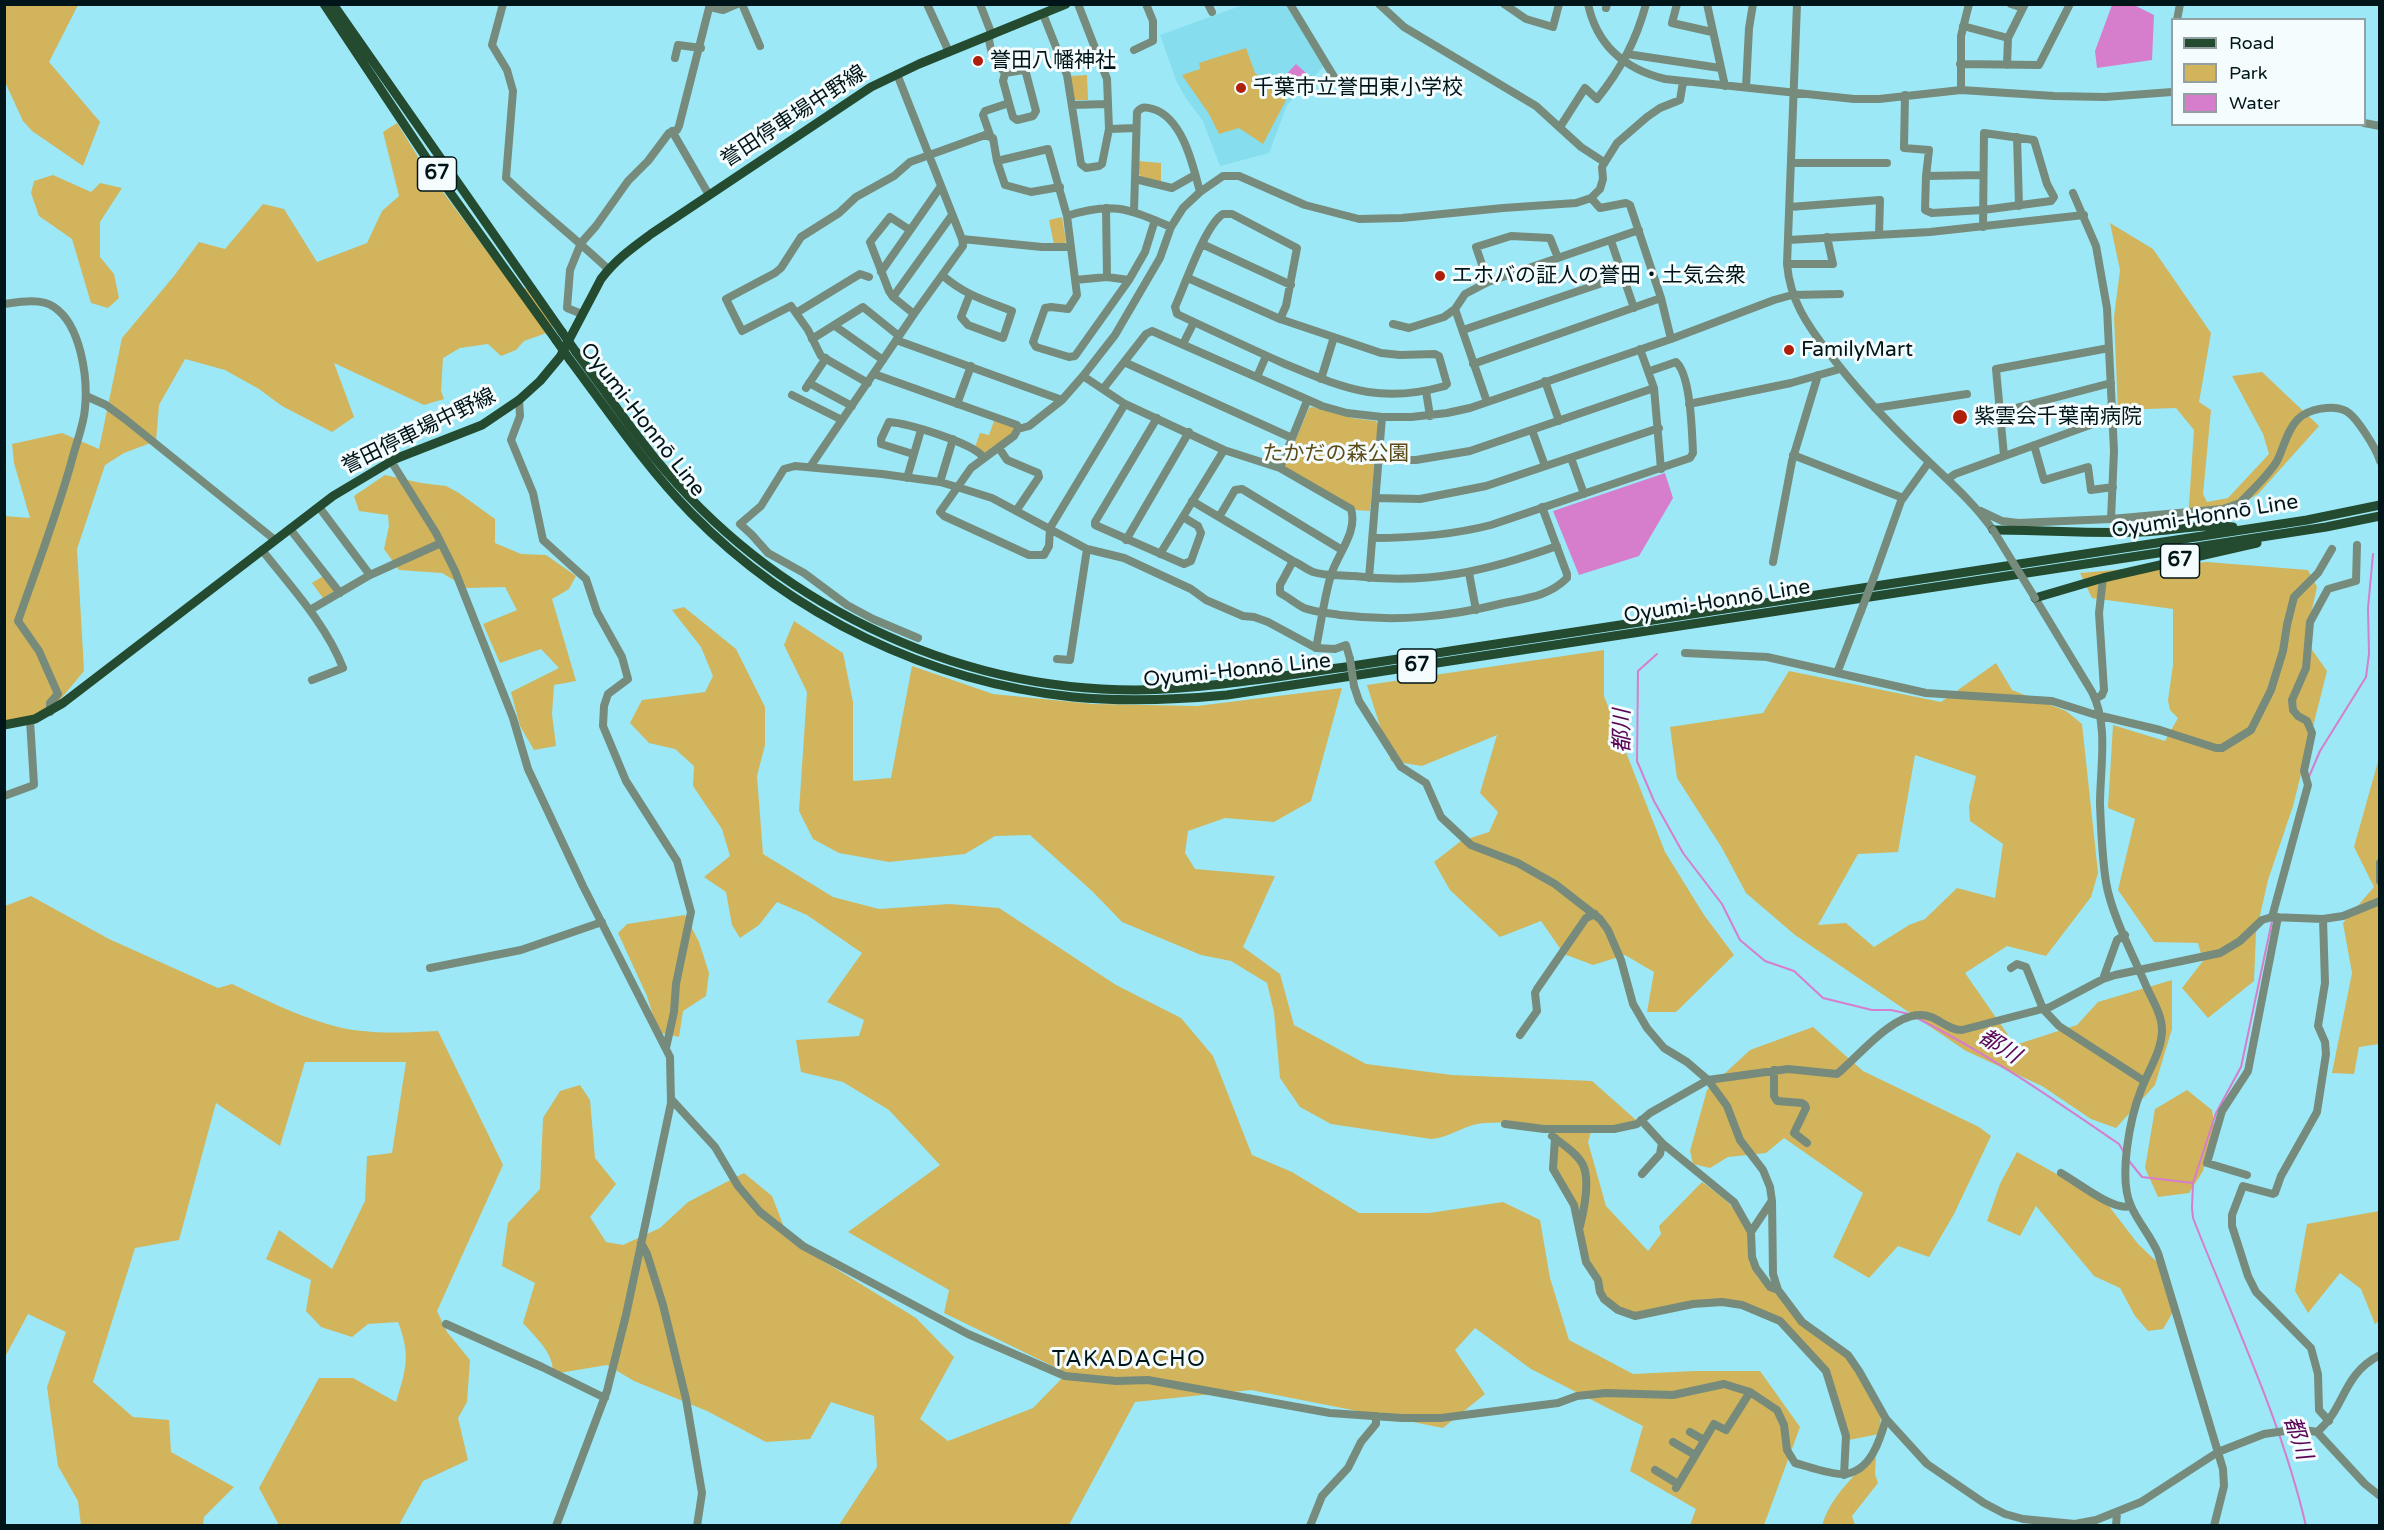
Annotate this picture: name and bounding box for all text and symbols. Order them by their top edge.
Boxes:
legend [2171,18,2366,126]
text: Road [2229,32,2274,54]
place label: 誉田八幡神社 [990,48,1116,74]
marker: 誉田八幡神社 [971,54,985,68]
street label: 誉田停車場中野線 [717,61,871,173]
text: Park [2229,62,2267,84]
place label: 千葉市立誉田東小学校 [1253,75,1463,101]
marker: 千葉市立誉田東小学校 [1234,81,1248,95]
text: Water [2229,92,2280,114]
road number: 67 [418,157,456,191]
place label: エホバの証人の誉田・土気会衆 [1452,263,1746,289]
marker: エホバの証人の誉田・土気会衆 [1433,269,1447,283]
place label: FamilyMart [1801,337,1913,363]
street label: Oyumi-Honnō Line [574,338,710,502]
marker: FamilyMart [1782,343,1796,357]
street label: 誉田停車場中野線 [338,384,500,480]
place label: 紫雲会千葉南病院 [1974,404,2142,430]
marker: 紫雲会千葉南病院 [1951,408,1969,426]
park label: たかだの森公園 [1263,441,1409,467]
street label: Oyumi-Honnō Line [2110,490,2300,544]
road number: 67 [2160,544,2200,578]
street label: Oyumi-Honnō Line [1622,575,1812,629]
street label: Oyumi-Honnō Line [1142,649,1332,693]
road number: 67 [1398,649,1436,683]
water label: 都川 [1610,709,1636,753]
water label: 都川 [1973,1024,2025,1070]
district label: TAKADACHO [1052,1347,1206,1373]
water label: 都川 [2277,1413,2317,1463]

